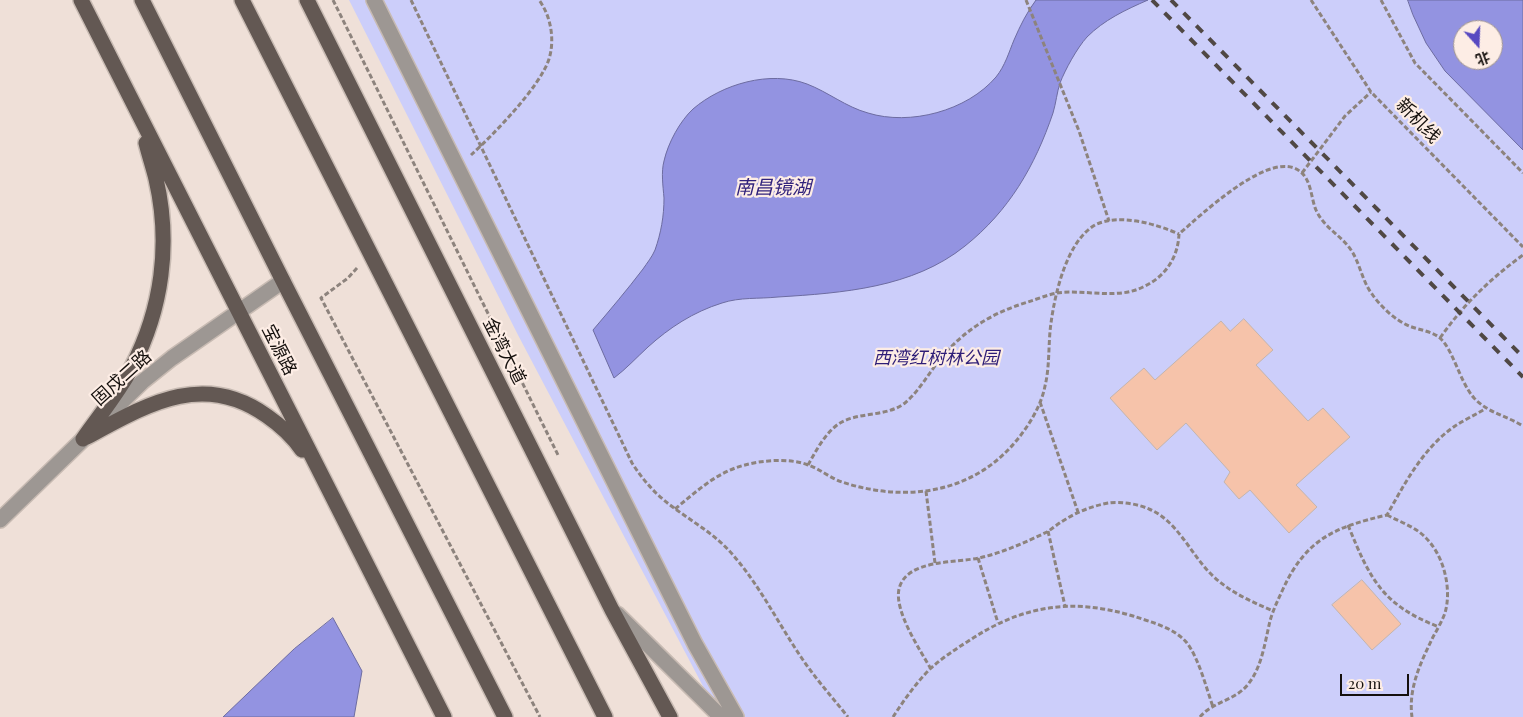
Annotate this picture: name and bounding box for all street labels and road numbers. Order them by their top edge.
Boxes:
street label: 新机线 [1391,94,1445,148]
street label: 金湾大道 [478,314,530,388]
street label: 宝源路 [257,321,301,379]
street label: 固戍二路 [88,346,156,410]

